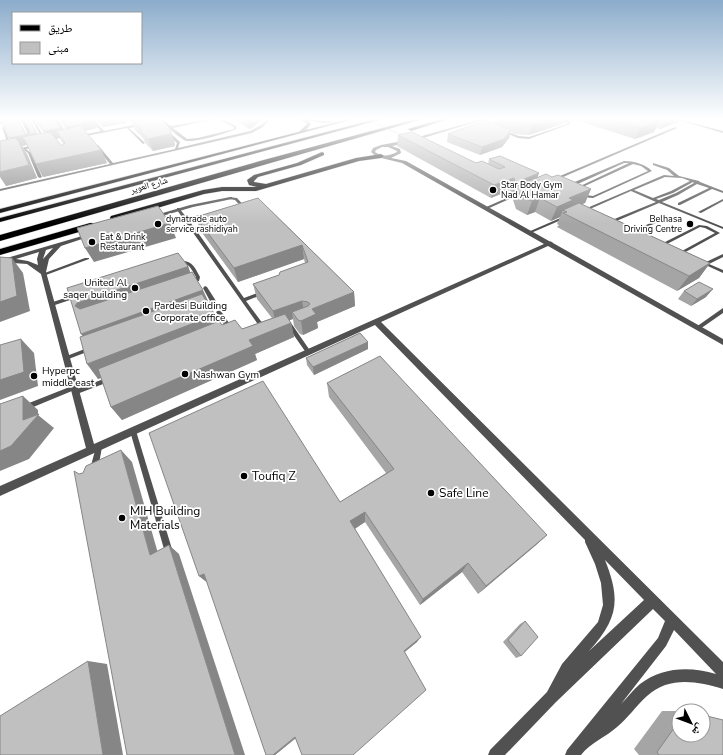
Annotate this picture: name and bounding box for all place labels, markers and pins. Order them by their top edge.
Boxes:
place label: Star Body Gym Nad Al Hamar [501,179,562,201]
marker: Star Body Gym Nad Al Hamar [488,185,498,195]
place label: dynatrade auto service rashidiyah [166,213,238,235]
place label: Belhasa Driving Centre [624,213,682,235]
marker: dynatrade auto service rashidiyah [153,219,163,229]
marker: Belhasa Driving Centre [685,219,695,229]
place label: Eat & Drink Restaurant [100,231,146,253]
marker: Eat & Drink Restaurant [87,237,97,247]
place label: United Al saqer building [63,276,127,302]
marker: United Al saqer building [130,283,140,293]
place label: Pardesi Building Corporate office [154,299,227,325]
marker: Pardesi Building Corporate office [141,306,151,316]
place label: Hyperpc middle east [42,364,95,390]
place label: Nashwan Gym [193,368,259,382]
marker: Nashwan Gym [180,369,190,379]
marker: Hyperpc middle east [29,371,39,381]
place label: Toufiq Z [252,468,296,484]
marker: Toufiq Z [239,471,249,481]
place label: Safe Line [439,485,489,501]
marker: Safe Line [426,488,436,498]
place label: MIH Building Materials [130,503,200,533]
marker: MIH Building Materials [117,513,127,523]

